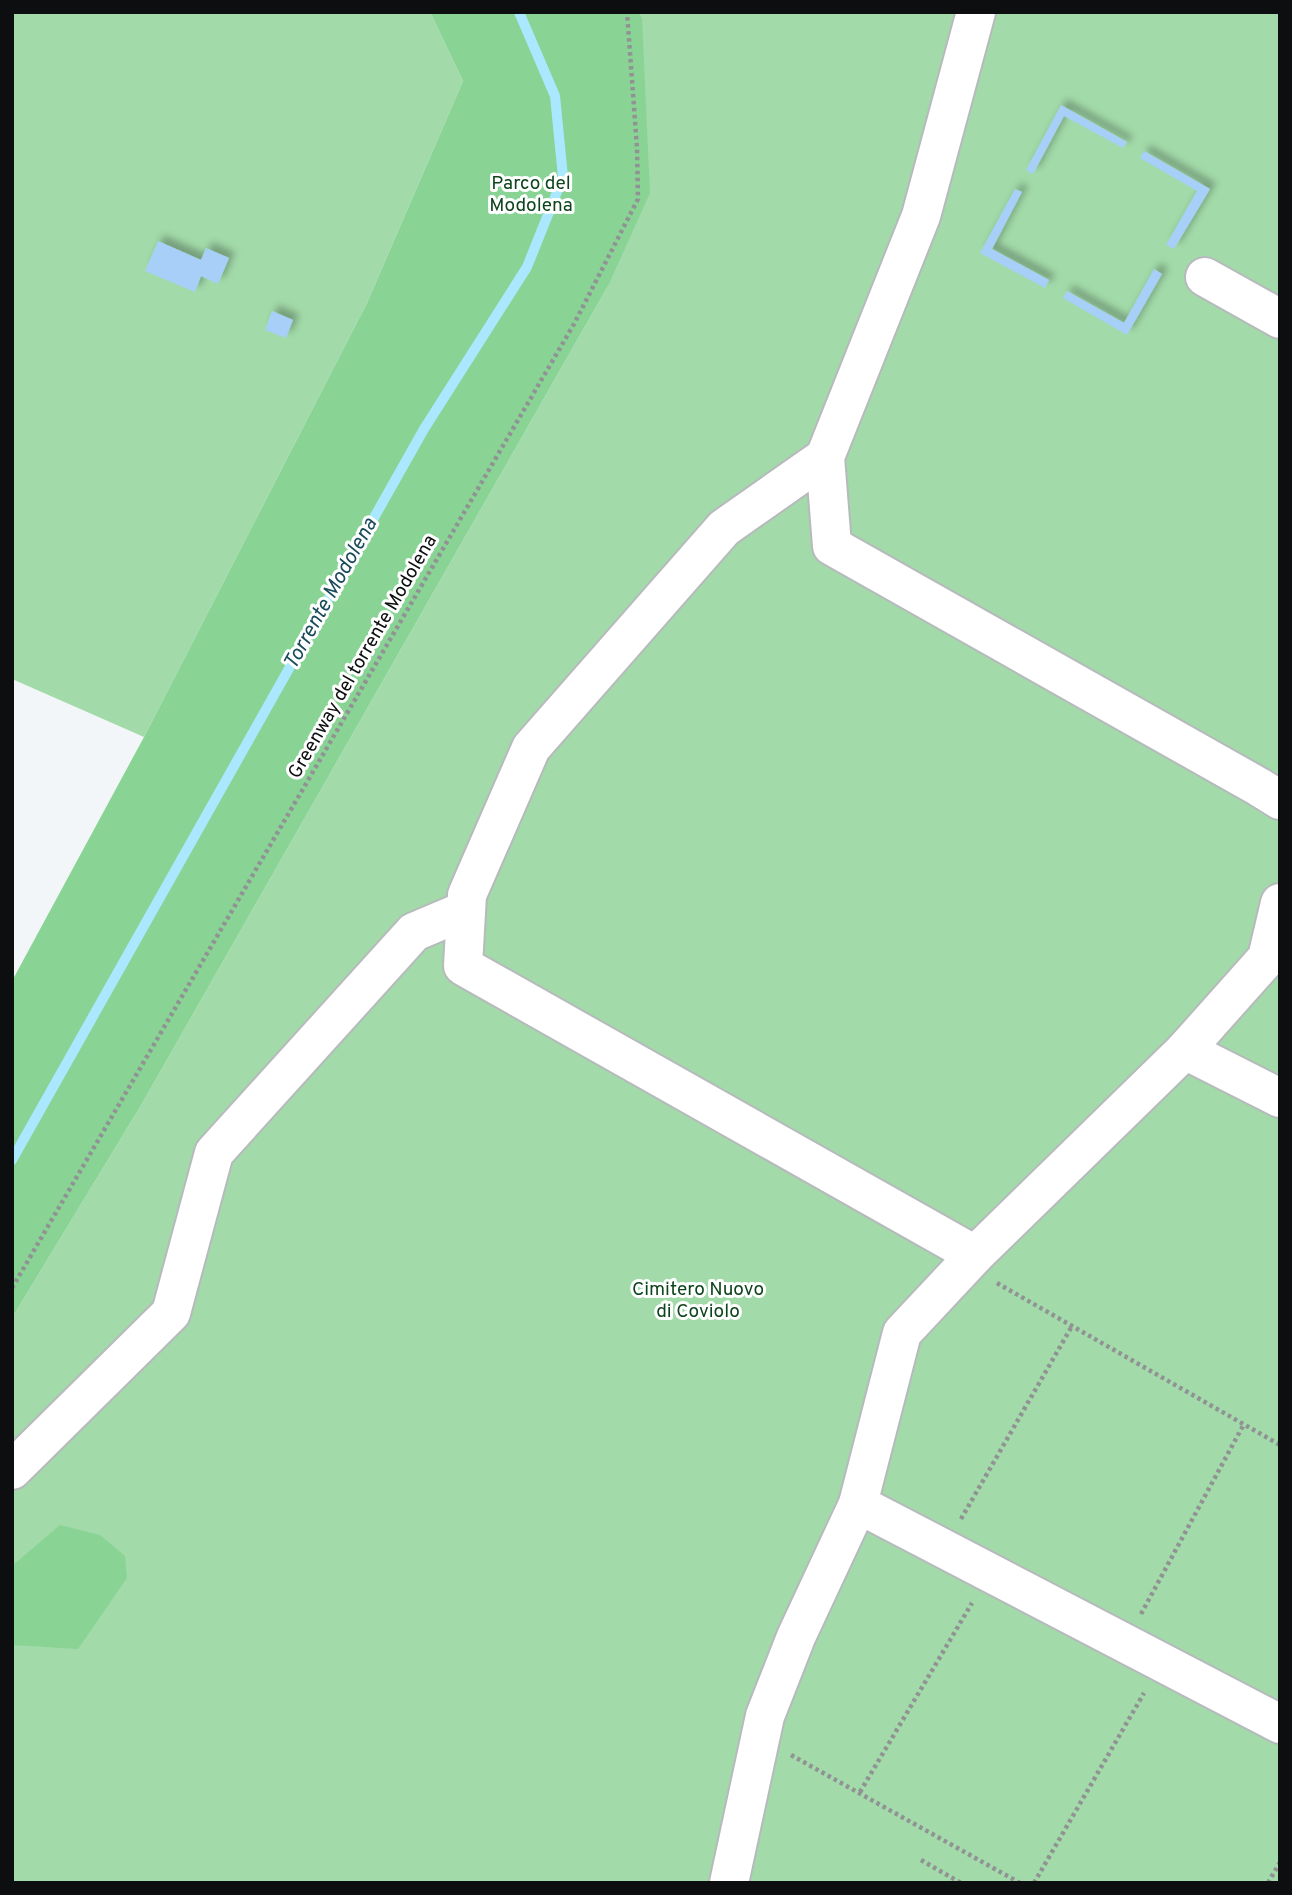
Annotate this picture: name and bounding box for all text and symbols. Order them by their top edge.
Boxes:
park label: Parco del Modolena [489,172,573,218]
water label: Torrente Modolena [278,513,384,675]
street label: Greenway del torrente Modolena [283,531,443,783]
park label: Cimitero Nuovo di Coviolo [632,1278,764,1324]

